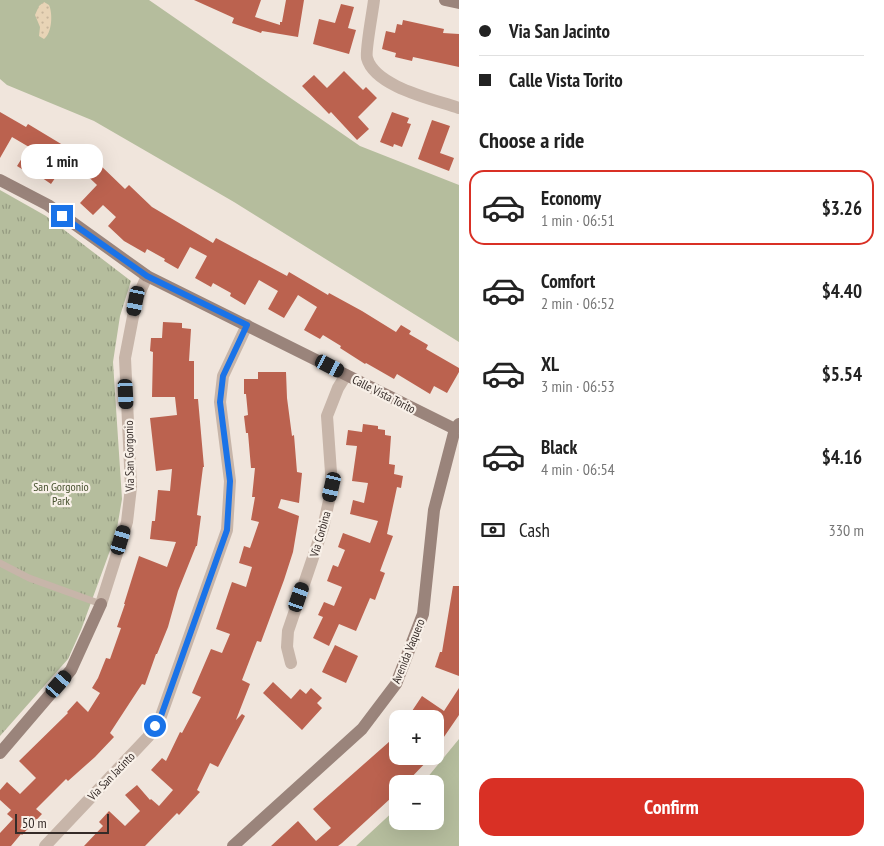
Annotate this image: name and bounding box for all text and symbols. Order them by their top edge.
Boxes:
text: Via San Jacinto [509,19,610,43]
text: Calle Vista Torito [509,68,623,92]
text: Choose a ride [479,126,584,154]
callout: 1 min [21,144,103,178]
text: 1 min [46,151,78,171]
icon: car [481,185,526,230]
text: Economy [541,186,601,210]
text: $3.26 [822,196,862,220]
route end [51,205,73,227]
text: 1 min · 06:51 [541,210,615,230]
icon: car [481,268,526,313]
text: Comfort [541,269,595,293]
text: $4.40 [822,279,862,303]
car [125,285,146,317]
text: 2 min · 06:52 [541,293,615,313]
icon: car [481,351,526,396]
text: XL [541,352,559,376]
car [313,353,346,379]
text: $5.54 [822,362,862,386]
street label: Calle Vista Torito [350,372,418,416]
text: 3 min · 06:53 [541,376,615,396]
car [117,379,134,409]
street label: Via San Gorgonio [121,420,137,493]
icon: car [481,434,526,479]
text: Black [541,435,577,459]
text: $4.16 [822,445,862,469]
text: 4 min · 06:54 [541,459,615,479]
car [321,471,342,503]
park label: San Gorgonio Park [33,479,89,508]
street label: Via Corbina [306,509,334,560]
icon: cash [479,516,507,544]
text: Cash [519,518,550,542]
text: 330 m [829,520,864,540]
car [109,523,132,557]
car [287,580,310,614]
street label: Avenida Vaquero [388,616,428,686]
car [43,668,74,700]
map controls [389,710,444,830]
button: + [389,710,444,765]
route start [144,715,166,737]
street label: Via San Jacinto [84,749,138,804]
button: − [389,775,444,830]
button: Confirm [479,778,864,836]
scale bar [15,811,109,834]
text: 50 m [22,814,47,832]

